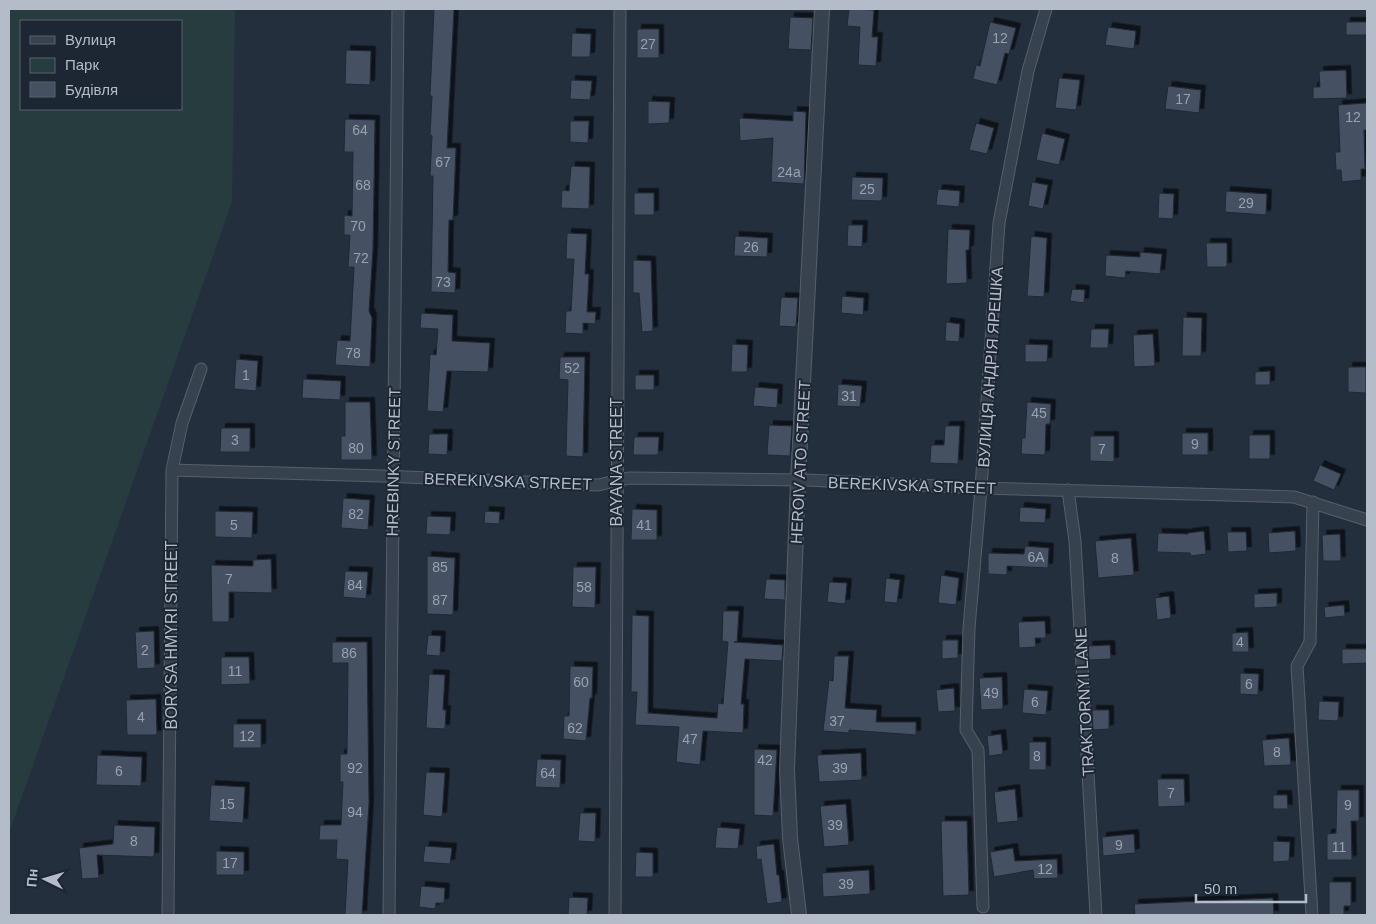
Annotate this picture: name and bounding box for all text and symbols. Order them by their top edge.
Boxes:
legend [20,20,182,110]
house number: 12 [992,30,1008,46]
text: Вулиця [65,31,116,48]
house number: 27 [640,36,656,52]
text: Парк [65,56,99,73]
text: Будівля [65,81,118,98]
house number: 17 [1175,91,1191,107]
house number: 12 [1345,109,1361,125]
house number: 64 [352,122,368,138]
house number: 67 [435,154,451,170]
house number: 24а [777,164,801,180]
house number: 68 [355,177,371,193]
house number: 25 [859,181,875,197]
house number: 29 [1238,195,1254,211]
house number: 70 [350,218,366,234]
house number: 26 [743,239,759,255]
house number: 72 [353,250,369,266]
street label: ВУЛИЦЯ АНДРІЯ ЯРЕШКА [975,266,1006,468]
house number: 73 [435,274,451,290]
house number: 78 [345,345,361,361]
house number: 52 [564,360,580,376]
house number: 1 [242,367,250,383]
street label: HEROIV ATO STREET [788,380,813,544]
street label: HREBINKY STREET [384,387,403,537]
house number: 31 [841,388,857,404]
street label: BAYANA STREET [608,397,625,527]
house number: 45 [1031,405,1047,421]
house number: 3 [231,432,239,448]
house number: 9 [1191,436,1199,452]
house number: 80 [348,440,364,456]
house number: 7 [1098,441,1106,457]
street label: BEREKIVSKA STREET [424,470,592,493]
street label: BEREKIVSKA STREET [828,474,996,497]
house number: 82 [348,506,364,522]
house number: 5 [230,517,238,533]
house number: 41 [636,517,652,533]
street label: BORYSA HMYRI STREET [163,540,180,730]
house number: 6A [1027,549,1045,565]
house number: 8 [1111,550,1119,566]
house number: 85 [432,559,448,575]
house number: 7 [225,571,233,587]
house number: 84 [347,577,363,593]
house number: 58 [576,579,592,595]
house number: 87 [432,592,448,608]
street label: TRAKTORNYI LANE [1072,627,1097,777]
house number: 4 [1236,634,1244,650]
house number: 2 [141,642,149,658]
house number: 86 [341,645,357,661]
house number: 11 [228,663,242,679]
house number: 60 [573,674,589,690]
house number: 6 [1245,676,1253,692]
house number: 49 [983,685,999,701]
house number: 6 [1031,694,1039,710]
house number: 4 [137,709,145,725]
house number: 37 [829,713,845,729]
house number: 62 [567,720,583,736]
house number: 12 [239,728,255,744]
house number: 47 [682,731,698,747]
house number: 8 [1273,744,1281,760]
house number: 8 [1033,748,1041,764]
house number: 42 [757,752,773,768]
house number: 92 [347,760,363,776]
house number: 39 [832,760,848,776]
house number: 6 [115,763,123,779]
house number: 64 [540,765,556,781]
house number: 7 [1167,785,1175,801]
house number: 15 [219,796,235,812]
house number: 9 [1344,797,1352,813]
house number: 94 [347,804,363,820]
house number: 39 [827,817,843,833]
house number: 8 [130,833,138,849]
house number: 9 [1115,837,1123,853]
house number: 11 [1332,839,1346,855]
north arrow [20,854,70,904]
house number: 17 [222,855,238,871]
house number: 12 [1037,861,1053,877]
text: Пн [23,868,41,888]
scale bar [1196,872,1306,904]
house number: 39 [838,876,854,892]
text: 50 m [1204,880,1237,897]

